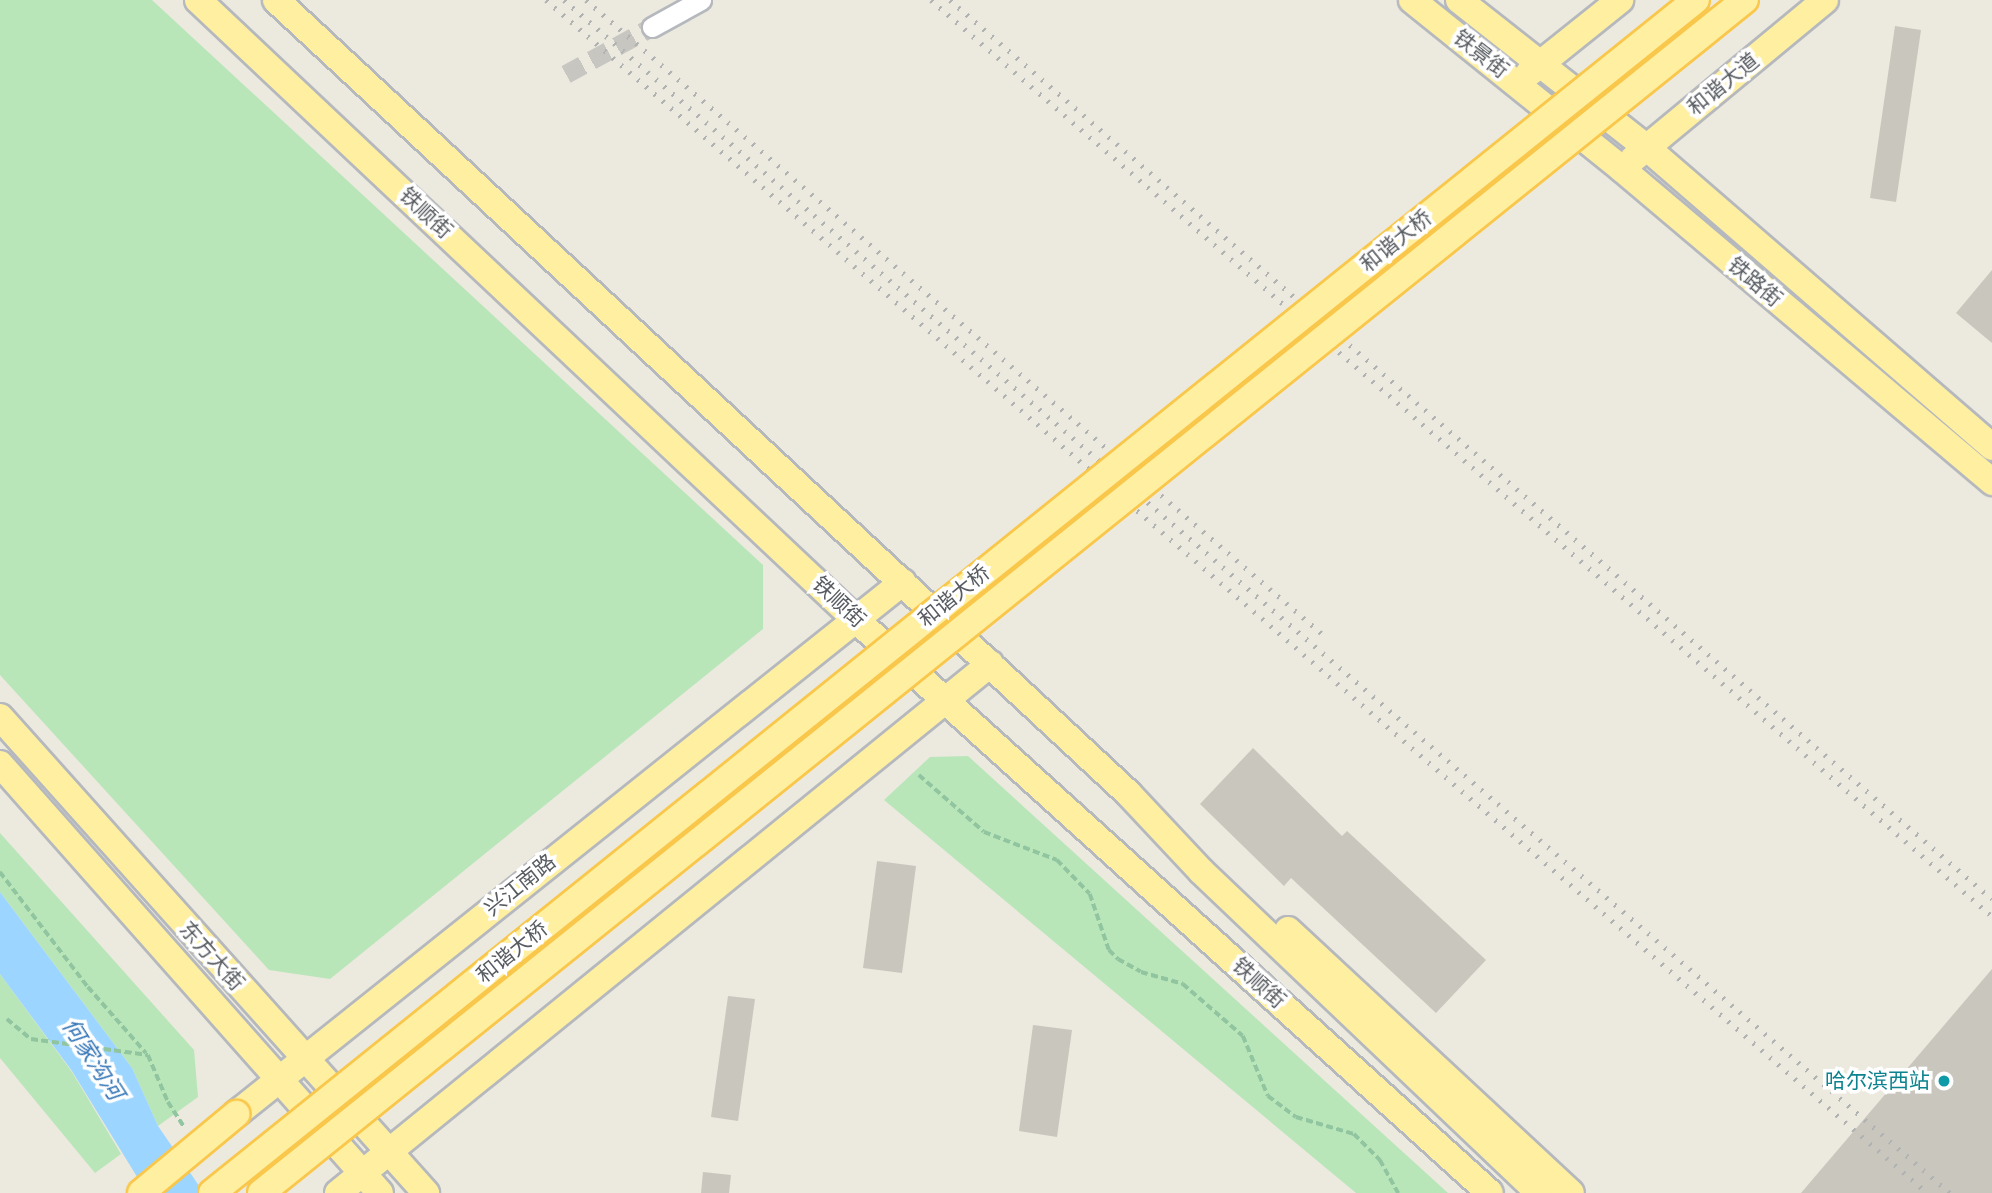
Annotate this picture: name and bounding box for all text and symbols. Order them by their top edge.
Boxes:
street label: 铁景街 [1448,25,1514,83]
street label: 和谐大道 [1682,48,1764,120]
street label: 铁顺街 [394,182,458,244]
street label: 和谐大桥 [1355,205,1437,277]
street label: 铁路街 [1723,252,1787,312]
street label: 和谐大桥 [913,560,995,632]
street label: 铁顺街 [807,571,871,633]
street label: 兴江南路 [479,849,561,921]
street label: 东方大街 [175,916,249,996]
street label: 和谐大桥 [471,916,553,988]
street label: 铁顺街 [1227,953,1291,1013]
water label: 何家沟河 [56,1013,130,1105]
place label: 哈尔滨西站 [1825,1068,1930,1094]
marker: 哈尔滨西站 [1936,1073,1952,1089]

